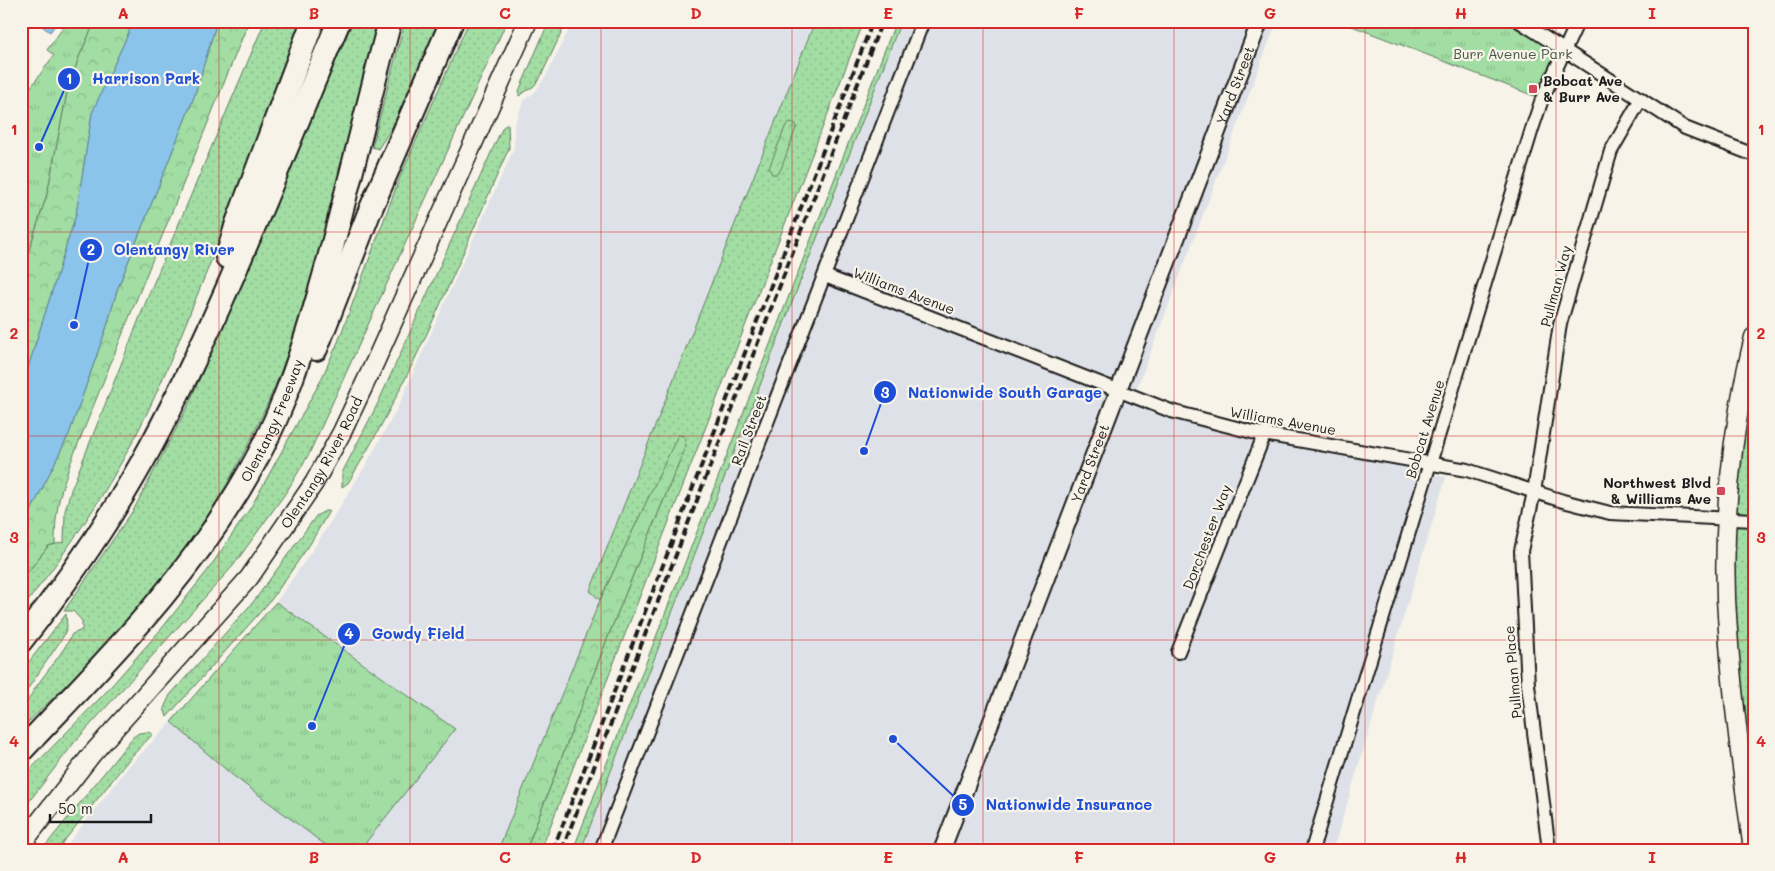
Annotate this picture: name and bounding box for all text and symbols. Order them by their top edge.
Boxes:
text: A [117,2,129,23]
text: B [309,2,319,23]
text: C [499,2,511,23]
text: D [690,2,702,23]
text: E [883,2,893,23]
text: F [1074,2,1084,23]
text: G [1264,2,1276,23]
text: H [1455,2,1467,23]
text: I [1648,2,1656,23]
street label: Yard Street [1211,43,1259,127]
park label: Burr Avenue Park [1453,44,1573,63]
callout: Harrison Park [57,64,210,94]
text: 1 [66,68,72,88]
text: Harrison Park [92,68,200,88]
place label: Bobcat Ave & Burr Ave [1543,71,1622,106]
marker: Bobcat Ave & Burr Ave [1527,83,1539,95]
text: 1 [10,118,18,139]
text: 1 [1757,118,1765,139]
callout: Olentangy River [79,235,245,265]
text: 2 [87,239,95,259]
text: Olentangy River [113,239,235,259]
street label: Pullman Way [1536,243,1576,329]
street label: Williams Avenue [851,262,958,319]
text: 2 [10,322,19,343]
text: 2 [1757,322,1766,343]
street label: Olentangy Freeway [236,356,307,485]
callout: Nationwide South Garage [873,377,1112,407]
street label: Bobcat Avenue [1401,377,1449,480]
text: 3 [880,382,890,402]
text: Nationwide South Garage [908,382,1102,402]
street label: Rail Street [726,392,771,468]
street label: Olentangy River Road [276,393,366,532]
street label: Williams Avenue [1229,402,1338,439]
street label: Yard Street [1066,421,1114,505]
place label: Northwest Blvd & Williams Ave [1603,473,1711,508]
street label: Dorchester Way [1178,482,1235,592]
marker: Northwest Blvd & Williams Ave [1715,485,1727,497]
text: 3 [9,526,19,547]
text: 3 [1756,526,1766,547]
callout: Gowdy Field [337,619,474,649]
text: 4 [344,623,354,643]
text: Gowdy Field [372,623,465,643]
street label: Pullman Place [1499,625,1526,719]
text: 4 [9,730,19,751]
text: 4 [1756,730,1766,751]
callout: Nationwide Insurance [951,790,1162,820]
scale bar [50,791,151,823]
text: 5 [959,794,968,814]
text: Nationwide Insurance [986,794,1152,814]
text: 50 m [58,798,93,818]
text: A [117,846,129,867]
text: B [309,846,319,867]
text: C [499,846,511,867]
text: D [690,846,702,867]
text: E [883,846,893,867]
text: F [1074,846,1084,867]
text: G [1264,846,1276,867]
text: H [1455,846,1467,867]
text: I [1648,846,1656,867]

